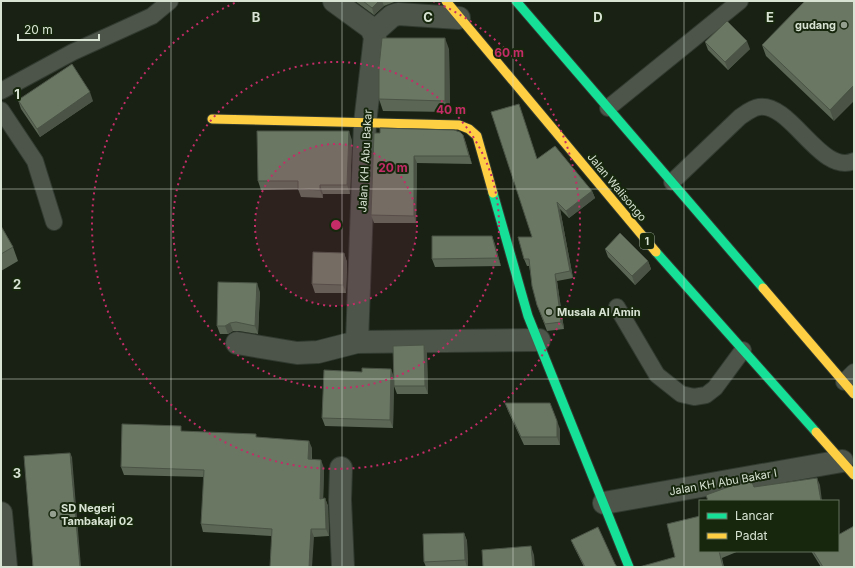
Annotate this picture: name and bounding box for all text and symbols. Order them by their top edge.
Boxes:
text: B [252,9,261,25]
text: C [423,9,433,25]
text: D [593,9,603,25]
text: E [766,9,774,25]
scale bar [18,16,99,42]
place label: gudang [795,18,836,32]
marker: gudang [839,20,849,30]
text: 20 m [24,22,53,37]
text: 60 m [494,45,524,60]
text: 1 [14,86,20,102]
text: 40 m [436,102,466,117]
street label: Jalan KH Abu Bakar [355,109,375,213]
street label: Jalan Walisongo [584,150,650,224]
text: 20 m [378,160,408,175]
centre of rings [329,218,343,232]
road number: 1 [640,233,654,249]
text: 2 [13,276,21,292]
place label: Musala Al Amin [557,305,641,319]
marker: Musala Al Amin [544,307,554,317]
text: 3 [13,465,21,481]
street label: Jalan KH Abu Bakar I [668,466,778,498]
legend [699,500,839,552]
place label: SD Negeri Tambakaji 02 [61,501,133,528]
text: Lancar [735,508,774,523]
marker: SD Negeri Tambakaji 02 [48,509,58,519]
text: Padat [735,528,767,543]

